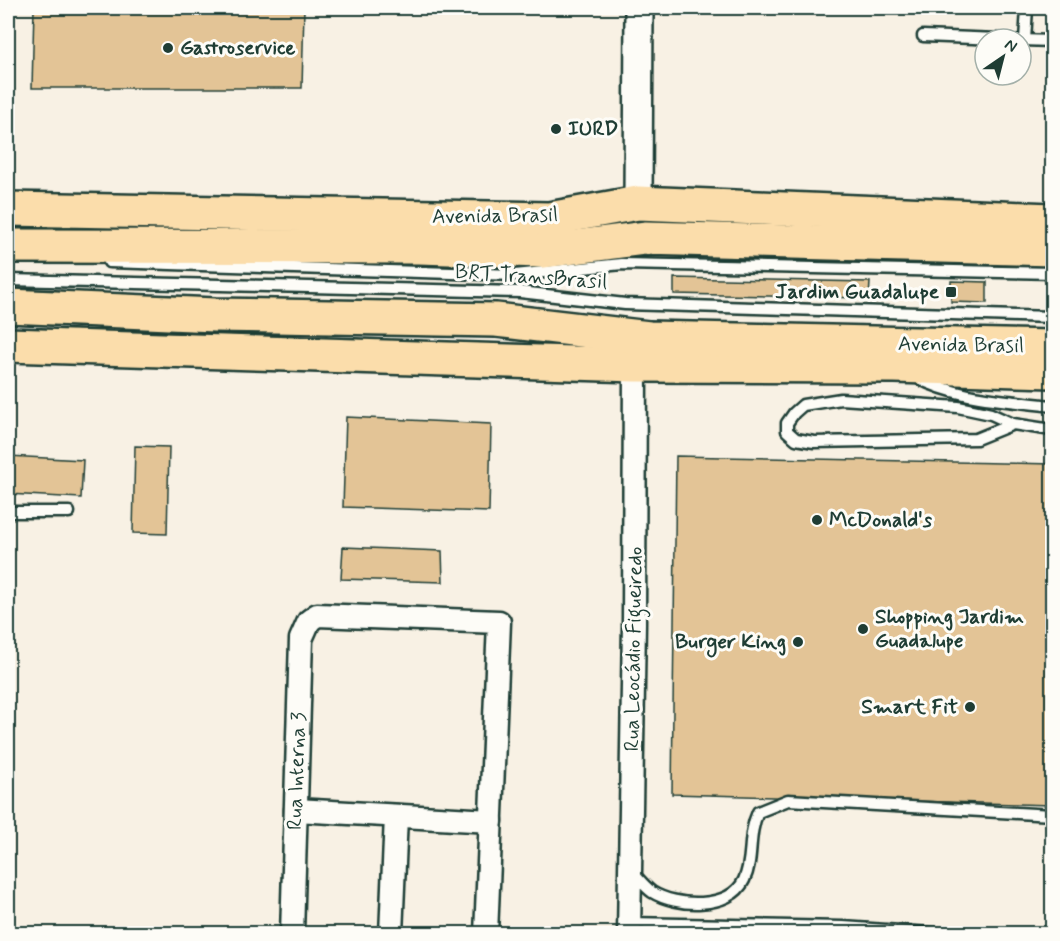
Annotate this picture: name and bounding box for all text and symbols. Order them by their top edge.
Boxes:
north arrow [973,27,1033,87]
place label: Gastroservice [180,34,296,62]
text: N [1000,34,1021,58]
marker: Gastroservice [161,41,175,55]
place label: IURD [568,115,618,143]
marker: IURD [549,122,563,136]
street label: Avenida Brasil [432,201,558,231]
street label: BRT TransBrasil [454,258,608,296]
place label: Jardim Guadalupe [775,278,940,306]
marker: Jardim Guadalupe [944,285,958,299]
street label: Avenida Brasil [898,330,1024,360]
place label: McDonald's [829,506,933,534]
marker: McDonald's [810,513,824,527]
street label: Rua Leocádio Figueiredo [618,546,652,752]
place label: Shopping Jardim Guadalupe [875,603,1024,655]
marker: Shopping Jardim Guadalupe [856,622,870,636]
place label: Burger King [675,628,786,658]
marker: Burger King [791,635,805,649]
place label: Smart Fit [861,693,958,721]
marker: Smart Fit [963,700,977,714]
street label: Rua Interna 3 [281,711,313,830]

